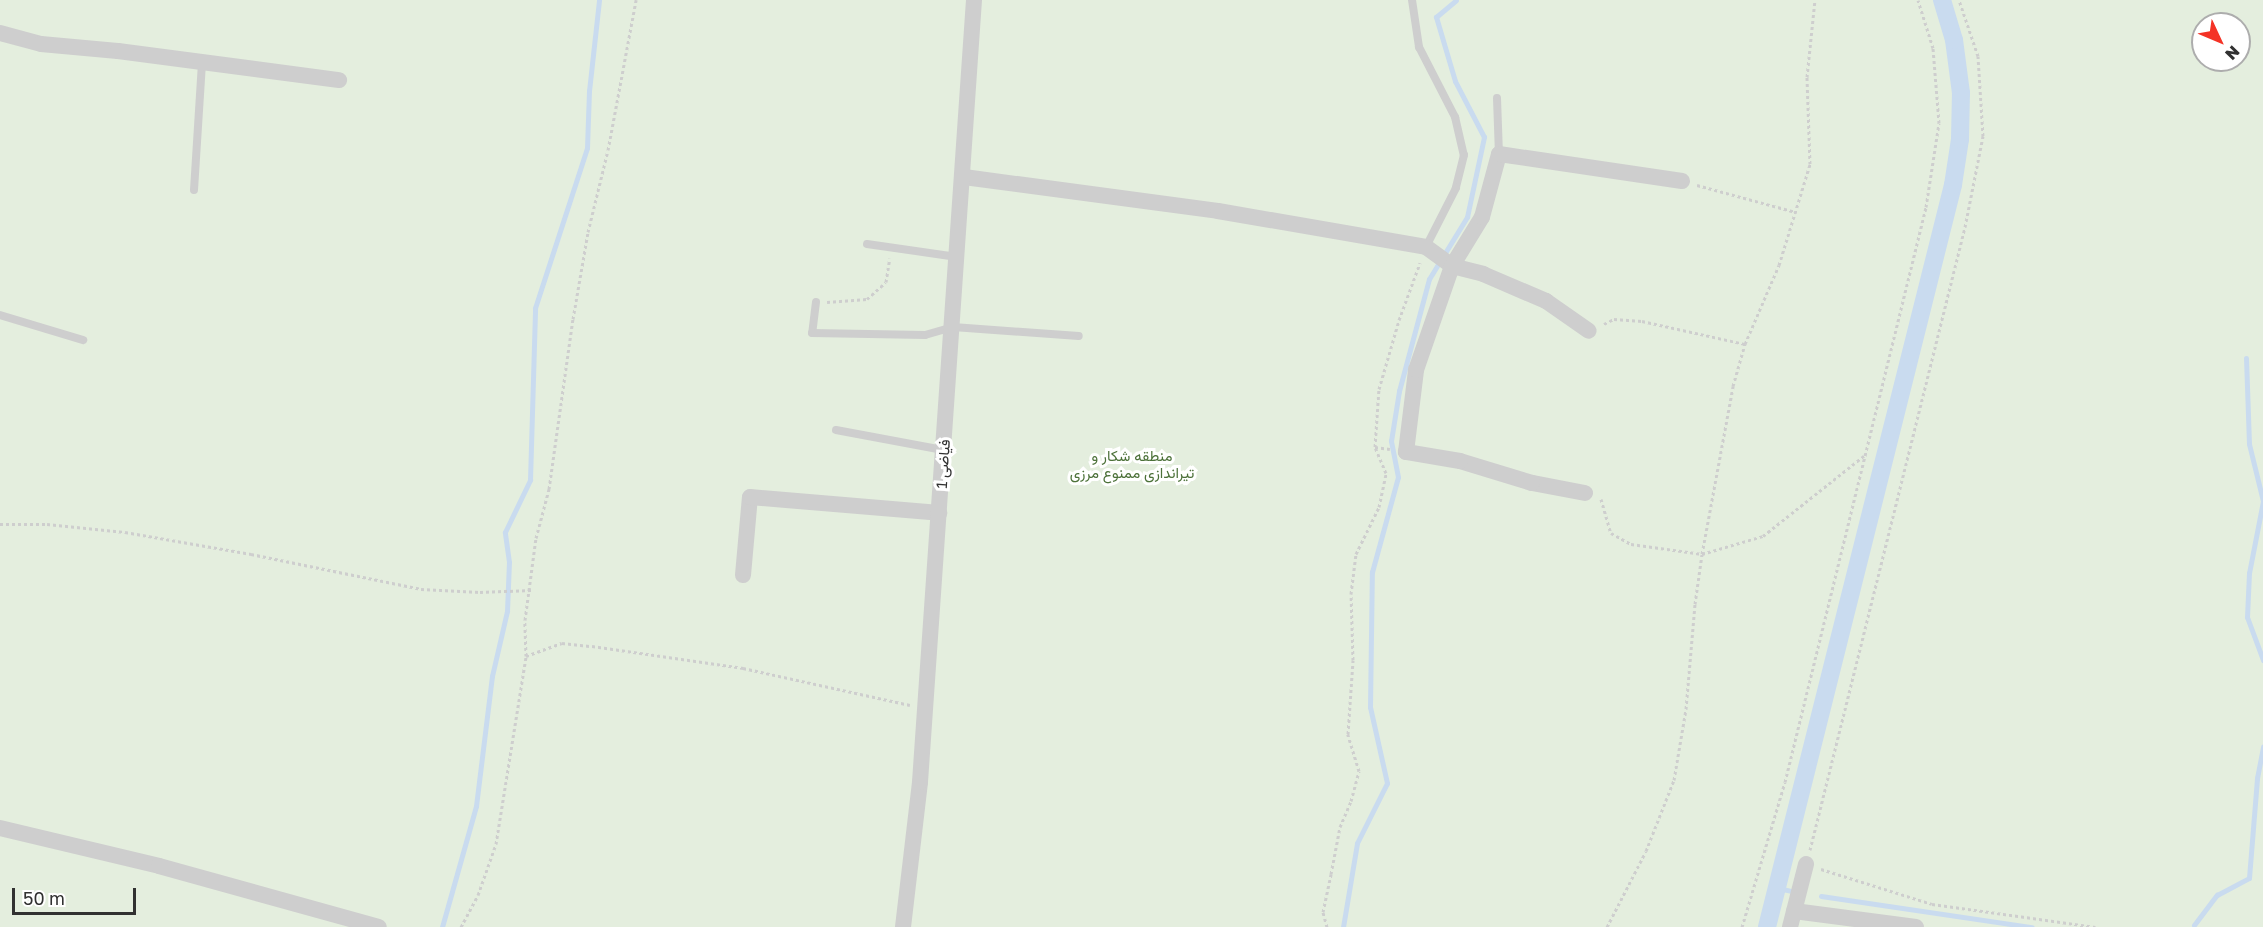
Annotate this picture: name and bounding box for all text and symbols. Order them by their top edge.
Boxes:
north arrow [2191,12,2251,72]
text: N [2221,42,2244,64]
street label: فیاضی 1 [932,439,954,489]
park label: منطقه شکار و تیراندازی ممنوع مرزی [1070,446,1194,481]
scale bar [15,876,140,914]
text: 50 m [23,887,65,909]

